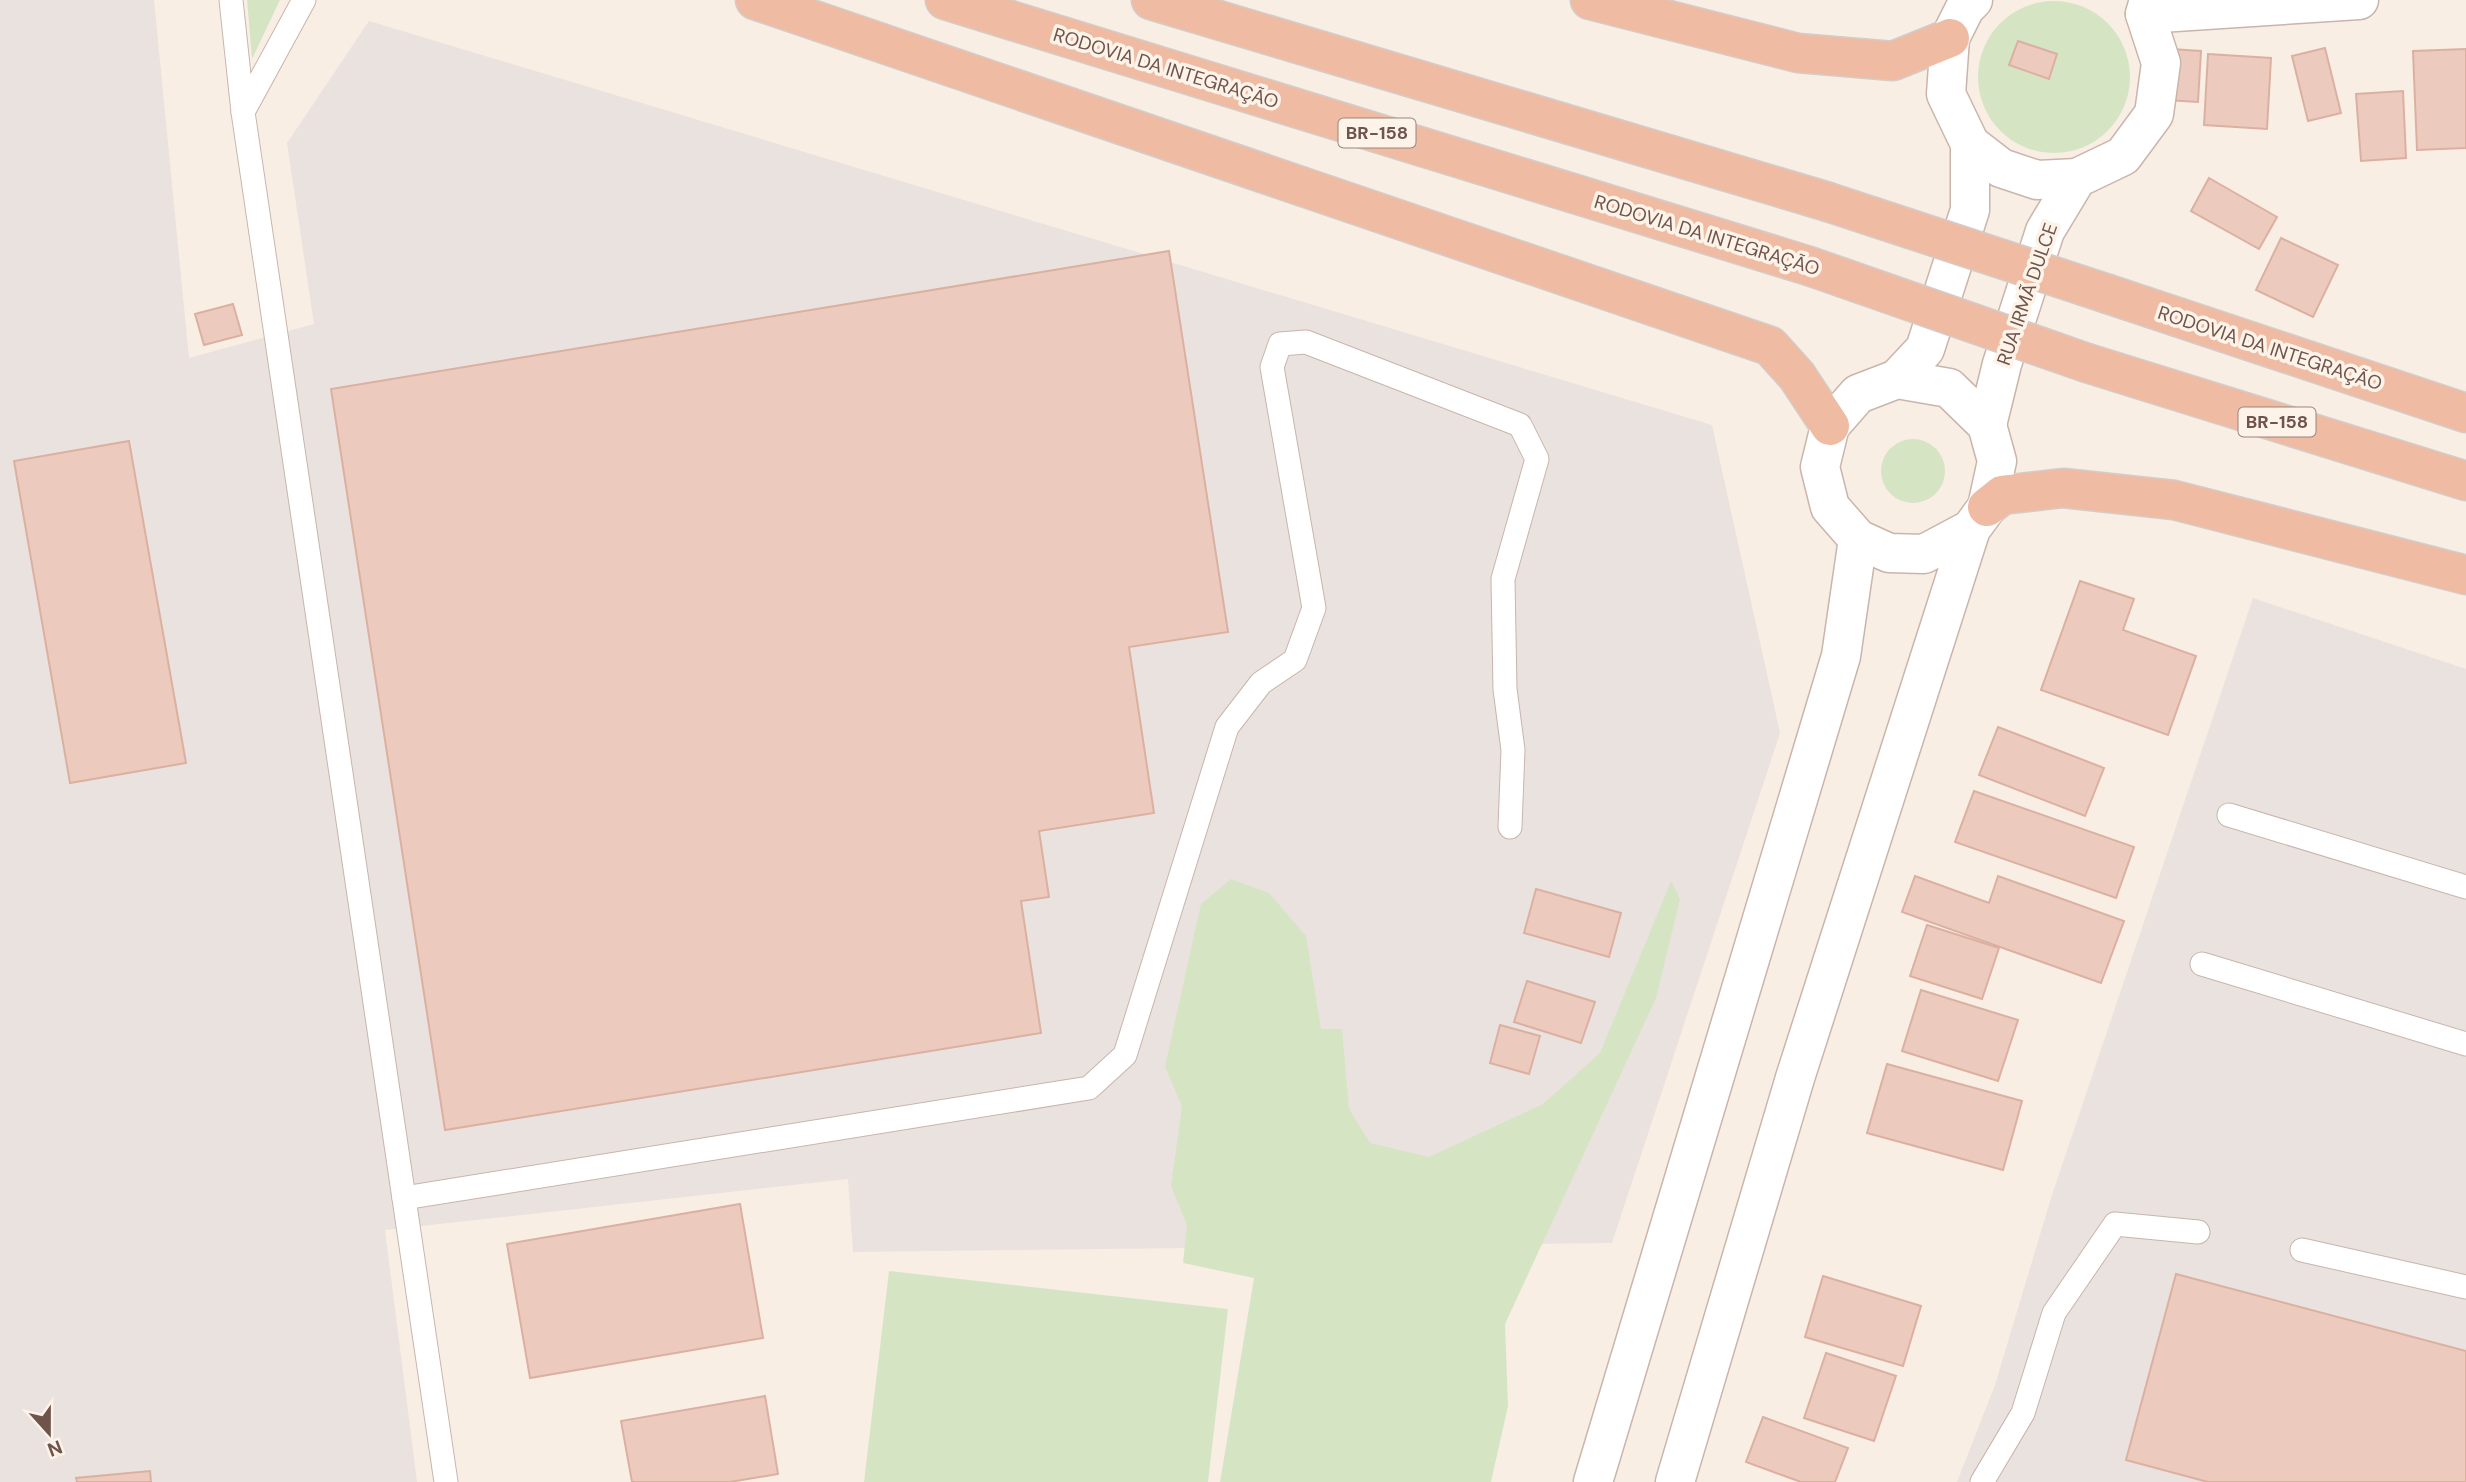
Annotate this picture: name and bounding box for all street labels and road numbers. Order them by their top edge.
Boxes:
street label: RODOVIA DA INTEGRAÇÃO [1050,22,1282,114]
road number: BR-158 [1338,118,1416,148]
street label: RODOVIA DA INTEGRAÇÃO [1591,189,1823,281]
street label: RUA IRMÃ DULCE [1991,220,2063,368]
street label: RODOVIA DA INTEGRAÇÃO [2155,300,2385,396]
road number: BR-158 [2238,408,2316,436]

